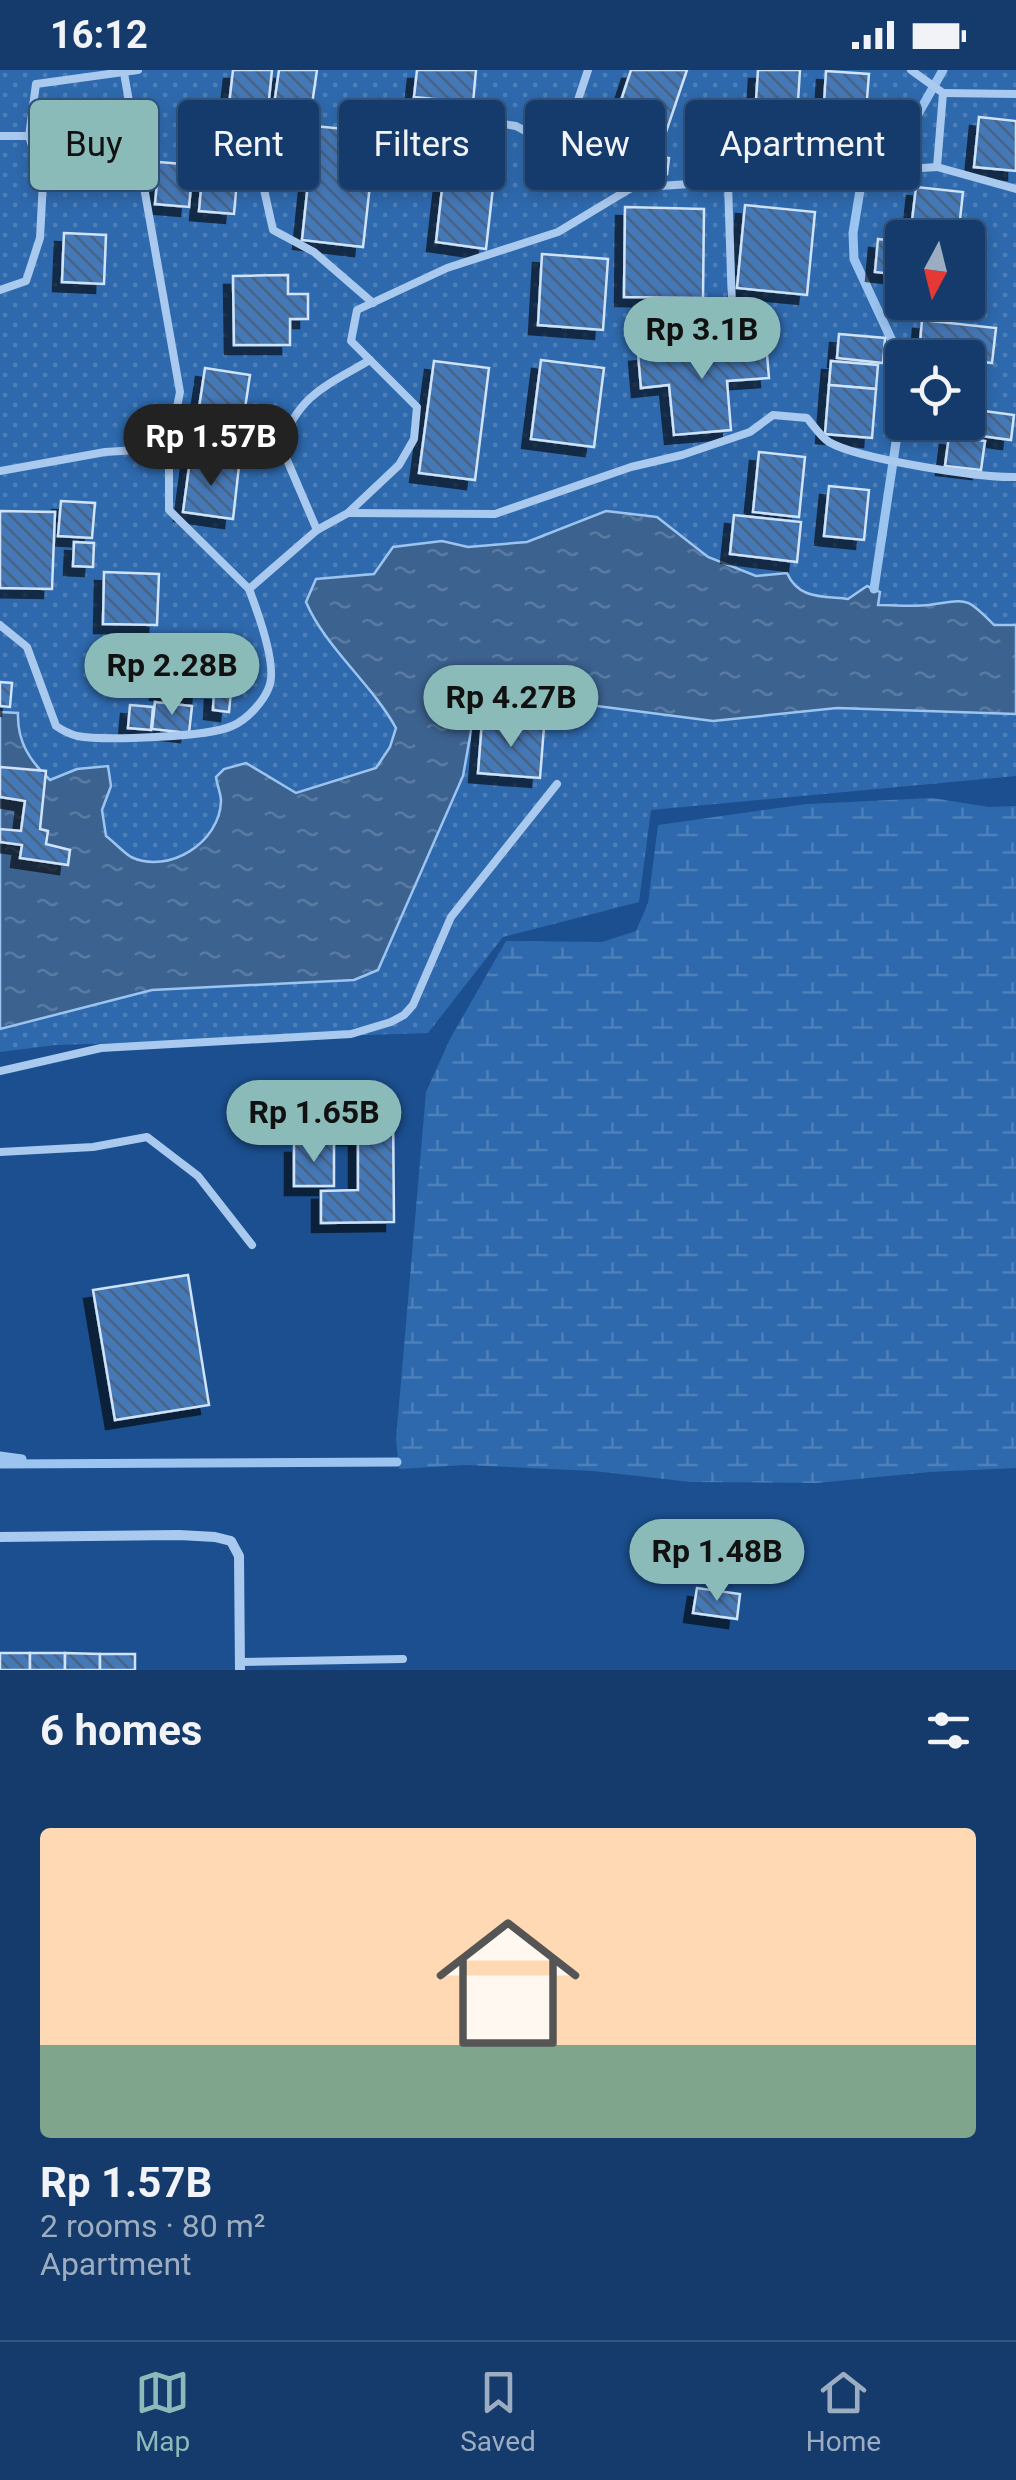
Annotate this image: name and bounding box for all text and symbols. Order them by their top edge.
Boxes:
text: 16:12 [50,13,148,57]
chip: Buy [30,100,158,190]
chip: Rent [178,100,319,190]
chip: Filters [339,100,505,190]
chip: New [525,100,665,190]
chip: Apartment [685,100,920,190]
north arrow [885,220,985,320]
map controls [885,220,985,440]
pin: Rp 3.1B [610,297,794,382]
text: Rp 3.1B [646,310,758,348]
button: locate [885,340,985,440]
pin: Rp 1.57B [108,404,314,489]
text: Rp 1.57B [145,417,277,455]
pin: Rp 2.28B [69,633,275,718]
text: Rp 2.28B [106,646,238,684]
pin: Rp 4.27B [408,665,614,750]
text: Rp 4.27B [445,678,577,716]
pin: Rp 1.65B [211,1080,417,1165]
text: Rp 1.65B [248,1093,380,1131]
pin: Rp 1.48B [614,1519,820,1604]
text: Rp 1.48B [651,1532,783,1570]
icon: filters [921,1703,976,1758]
text: 6 homes [40,1706,202,1755]
icon: home [418,1893,598,2073]
text: Rp 1.57B [40,2158,212,2207]
text: 2 rooms · 80 m² [40,2207,265,2245]
text: Apartment [40,2245,192,2283]
tab: Map [135,2365,190,2458]
tab: Saved [460,2365,536,2458]
tab: Home [806,2365,881,2458]

